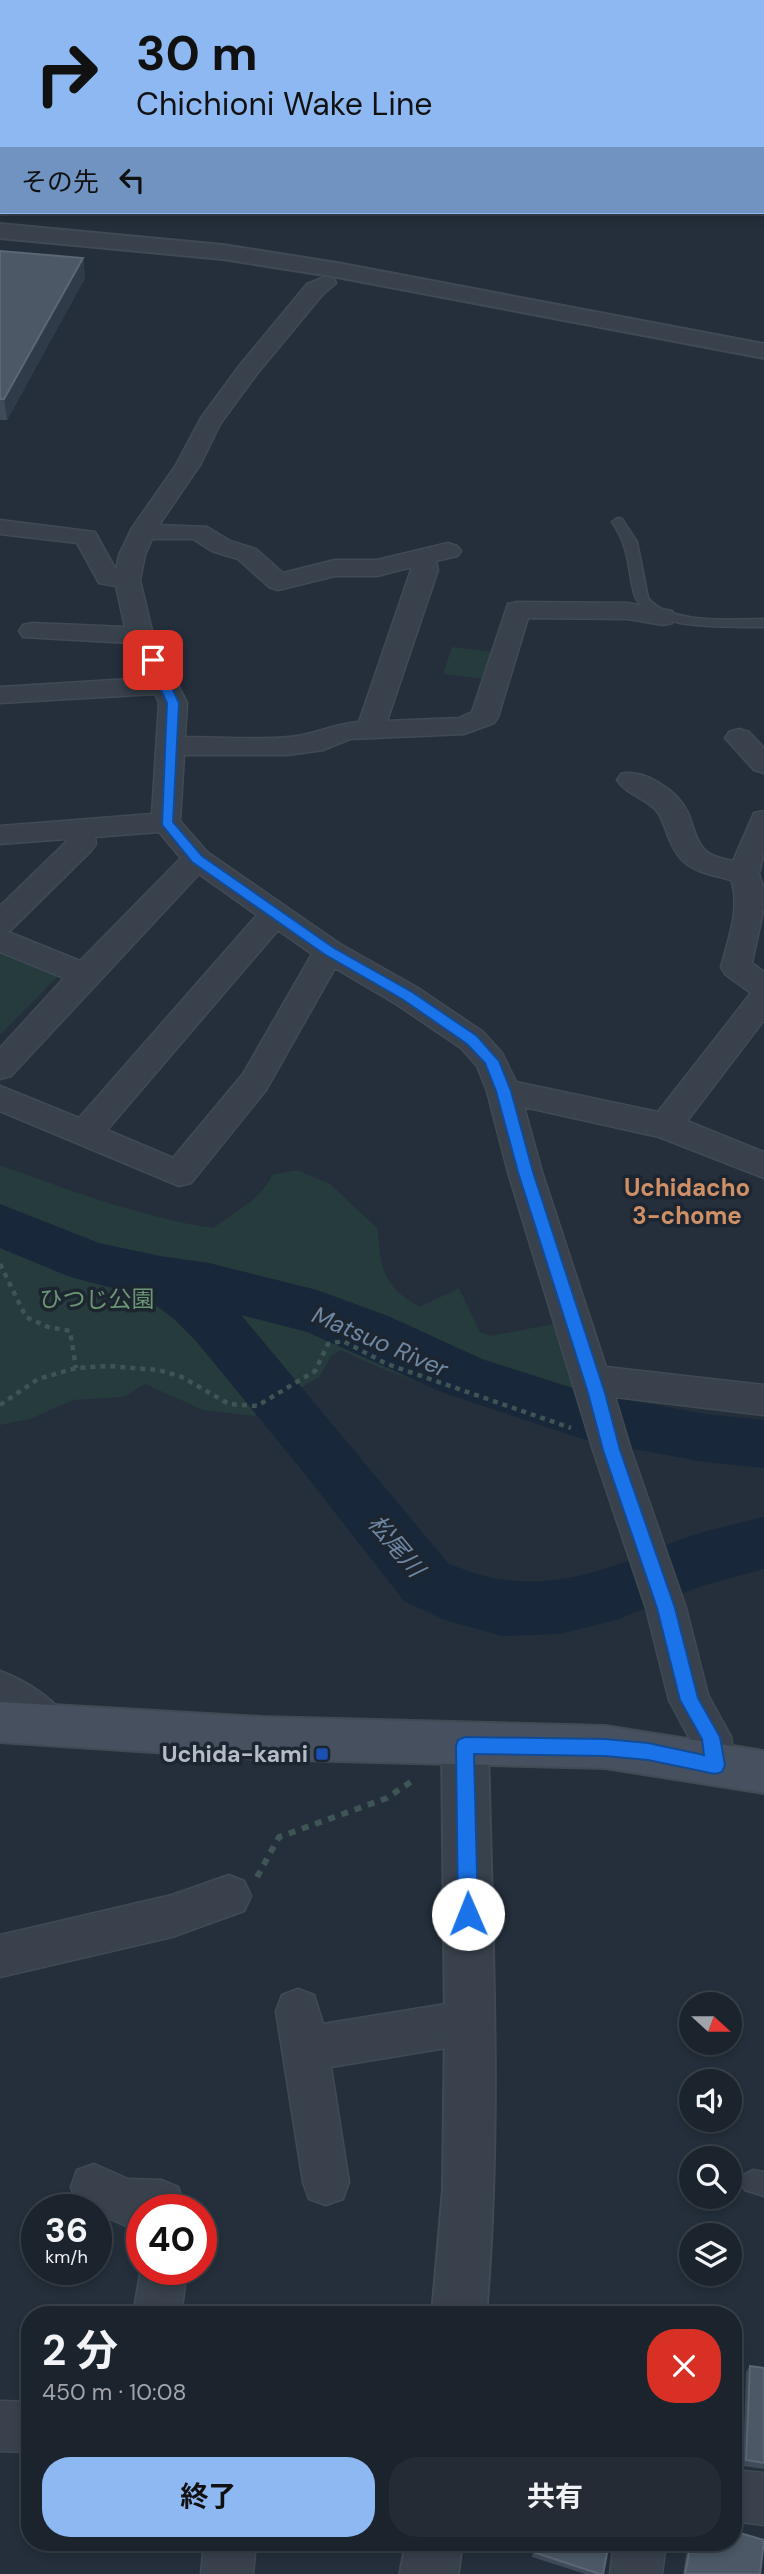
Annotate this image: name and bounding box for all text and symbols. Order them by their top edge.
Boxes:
text: 30 m [136,21,258,85]
icon: right [21,28,112,119]
text: Chichioni Wake Line [136,83,433,125]
icon: left [113,161,151,199]
text: その先 [21,165,99,199]
pin [123,630,183,690]
icon: arrive [134,641,172,679]
district label: Uchidacho 3-chome [624,1172,750,1231]
park label: ひつじ公園 [40,1284,155,1314]
water label: Matsuo River [307,1299,454,1385]
water label: 松尾川 [361,1508,433,1586]
place label: Uchida-kami [162,1739,308,1769]
marker: Uchida-kami [314,1746,330,1762]
position arrow [431,1877,505,1951]
north arrow [679,1992,742,2054]
map controls [679,1992,742,2286]
button: sound [679,2069,742,2132]
button: search [679,2146,742,2209]
speed limit sign: 40 [126,2194,217,2285]
text: 36 [45,2207,88,2253]
button: layers [679,2223,742,2286]
text: km/h [45,2245,88,2269]
text: 2 分 [42,2323,118,2378]
button: close [647,2329,721,2403]
text: 450 m · 10:08 [42,2377,186,2407]
button: 終了 [42,2457,375,2537]
button: 共有 [389,2457,721,2537]

